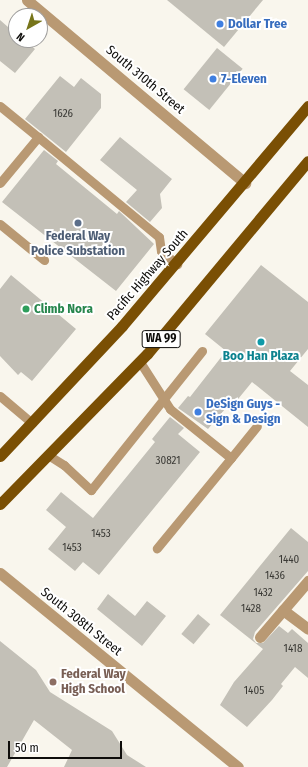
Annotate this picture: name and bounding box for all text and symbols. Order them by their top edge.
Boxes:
north arrow [8,8,48,48]
place label: Dollar Tree [228,16,287,32]
marker: Dollar Tree [215,19,225,29]
text: N [14,30,27,44]
street label: South 310th Street [103,43,187,117]
place label: 7-Eleven [221,71,267,87]
marker: 7-Eleven [208,74,218,84]
house number: 1626 [53,107,73,121]
marker: Federal Way Police Substation [73,218,83,228]
street label: Pacific Highway South [104,226,192,324]
place label: Federal Way Police Substation [31,229,125,260]
place label: Climb Nora [34,301,93,317]
marker: Climb Nora [21,304,31,314]
road number: WA 99 [141,329,181,349]
marker: Boo Han Plaza [256,337,266,347]
place label: Boo Han Plaza [223,348,299,364]
place label: DeSign Guys - Sign & Design [206,397,280,428]
marker: DeSign Guys - Sign & Design [193,407,203,417]
house number: 30821 [155,454,181,468]
house number: 1453 [91,527,111,541]
house number: 1453 [62,541,82,555]
house number: 1440 [279,553,299,567]
house number: 1436 [265,569,285,583]
street label: South 308th Street [37,585,125,659]
house number: 1432 [253,586,273,600]
house number: 1428 [241,602,261,616]
house number: 1418 [284,642,302,656]
place label: Federal Way High School [61,667,126,698]
marker: Federal Way High School [48,677,58,687]
house number: 1405 [244,684,264,698]
scale bar [10,733,124,759]
text: 50 m [15,741,39,755]

